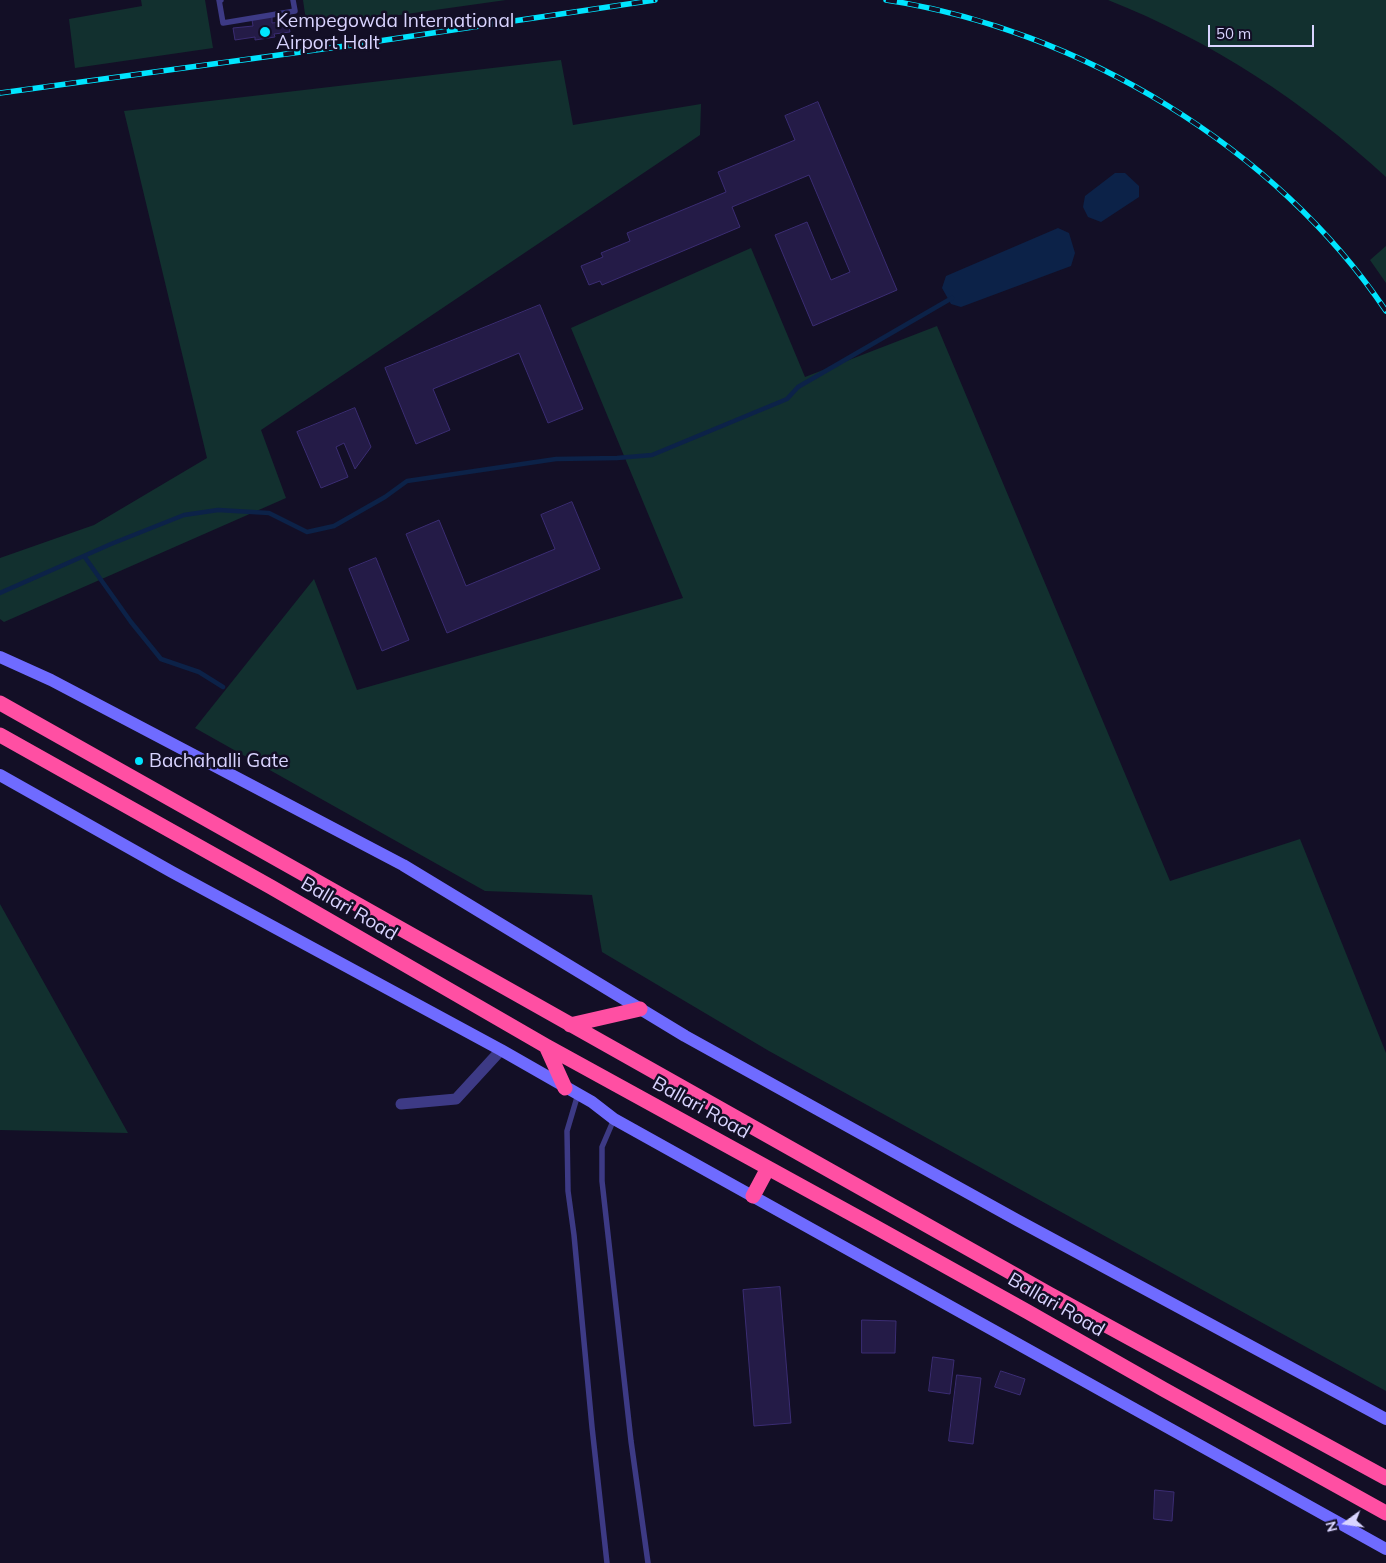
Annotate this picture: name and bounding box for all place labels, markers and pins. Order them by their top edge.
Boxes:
place label: Kempegowda International Airport Halt [276,10,514,54]
marker: Kempegowda International Airport Halt [258,25,272,39]
place label: Bachahalli Gate [149,750,288,772]
marker: Bachahalli Gate [133,755,145,767]

